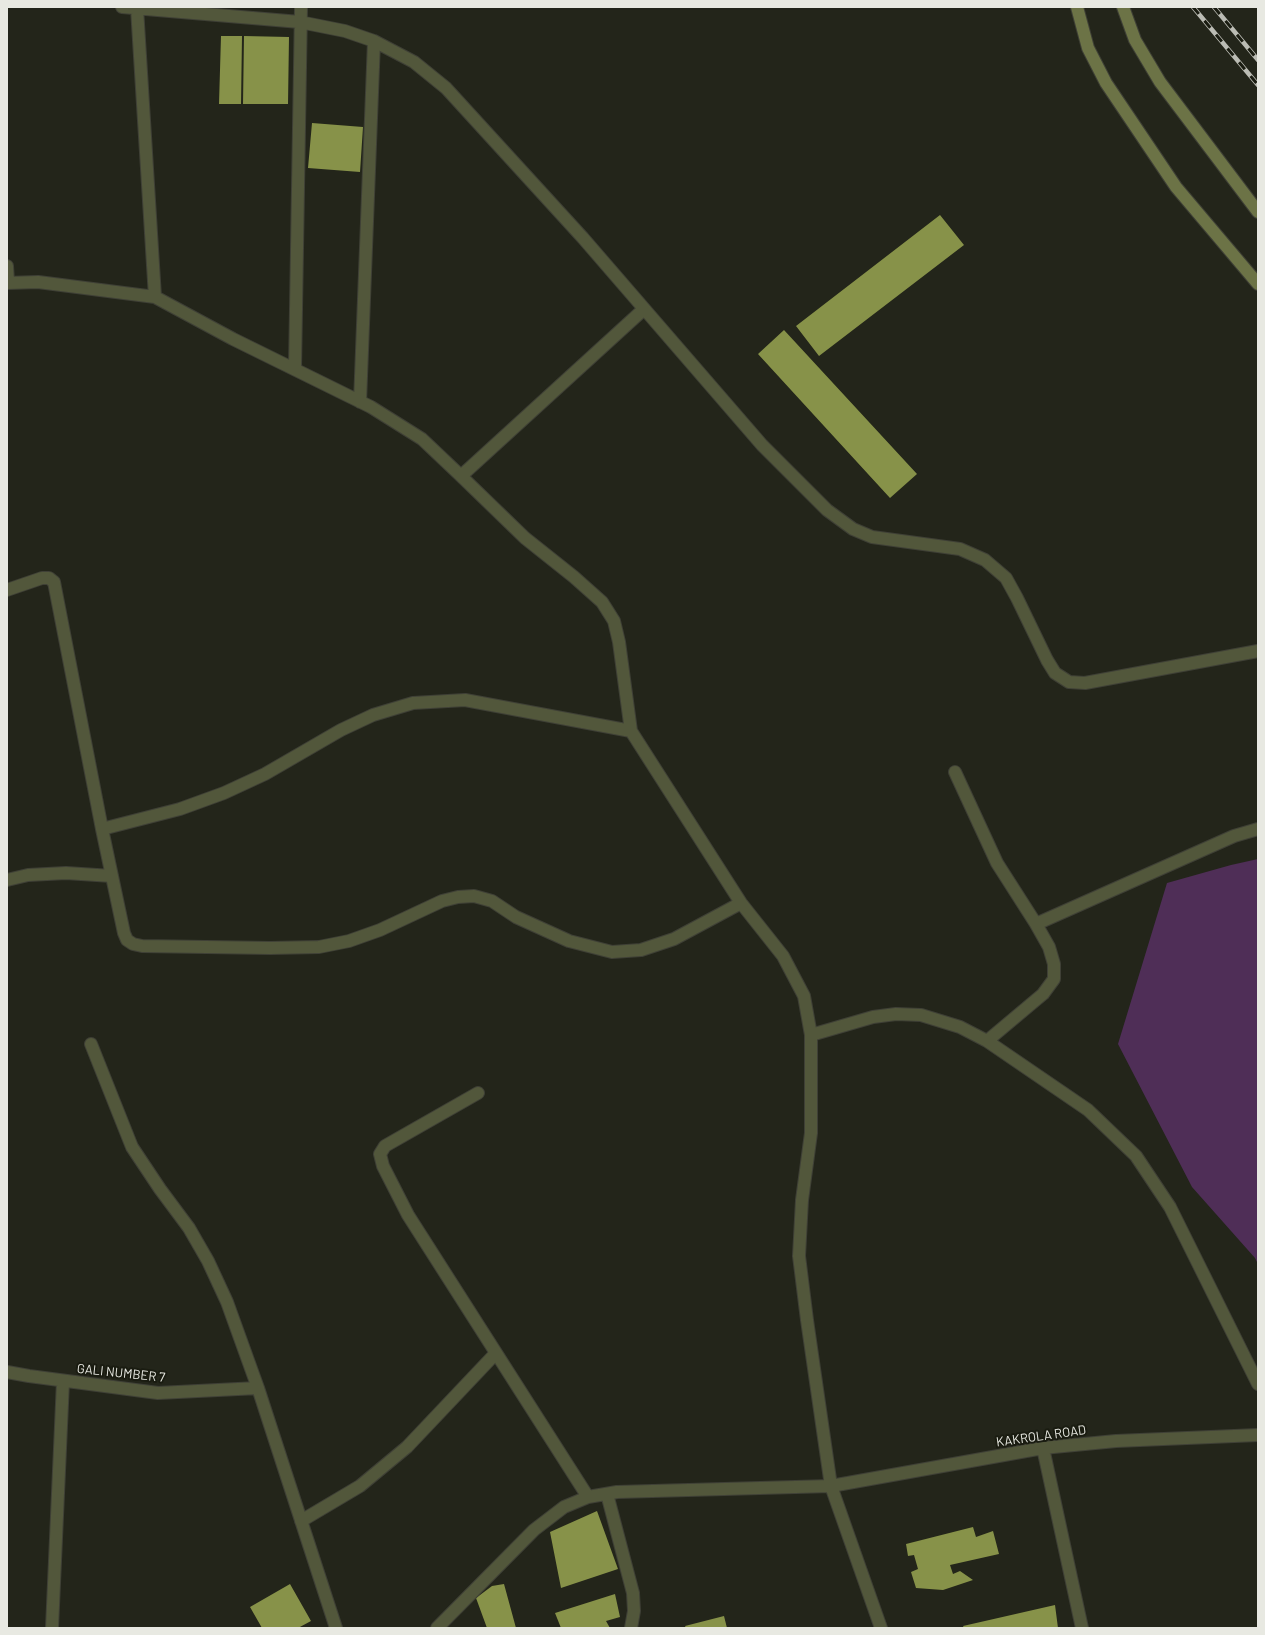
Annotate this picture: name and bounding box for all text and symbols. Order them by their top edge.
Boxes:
street label: GALI NUMBER 7 [76,1361,166,1385]
street label: KAKROLA ROAD [995,1422,1087,1450]

